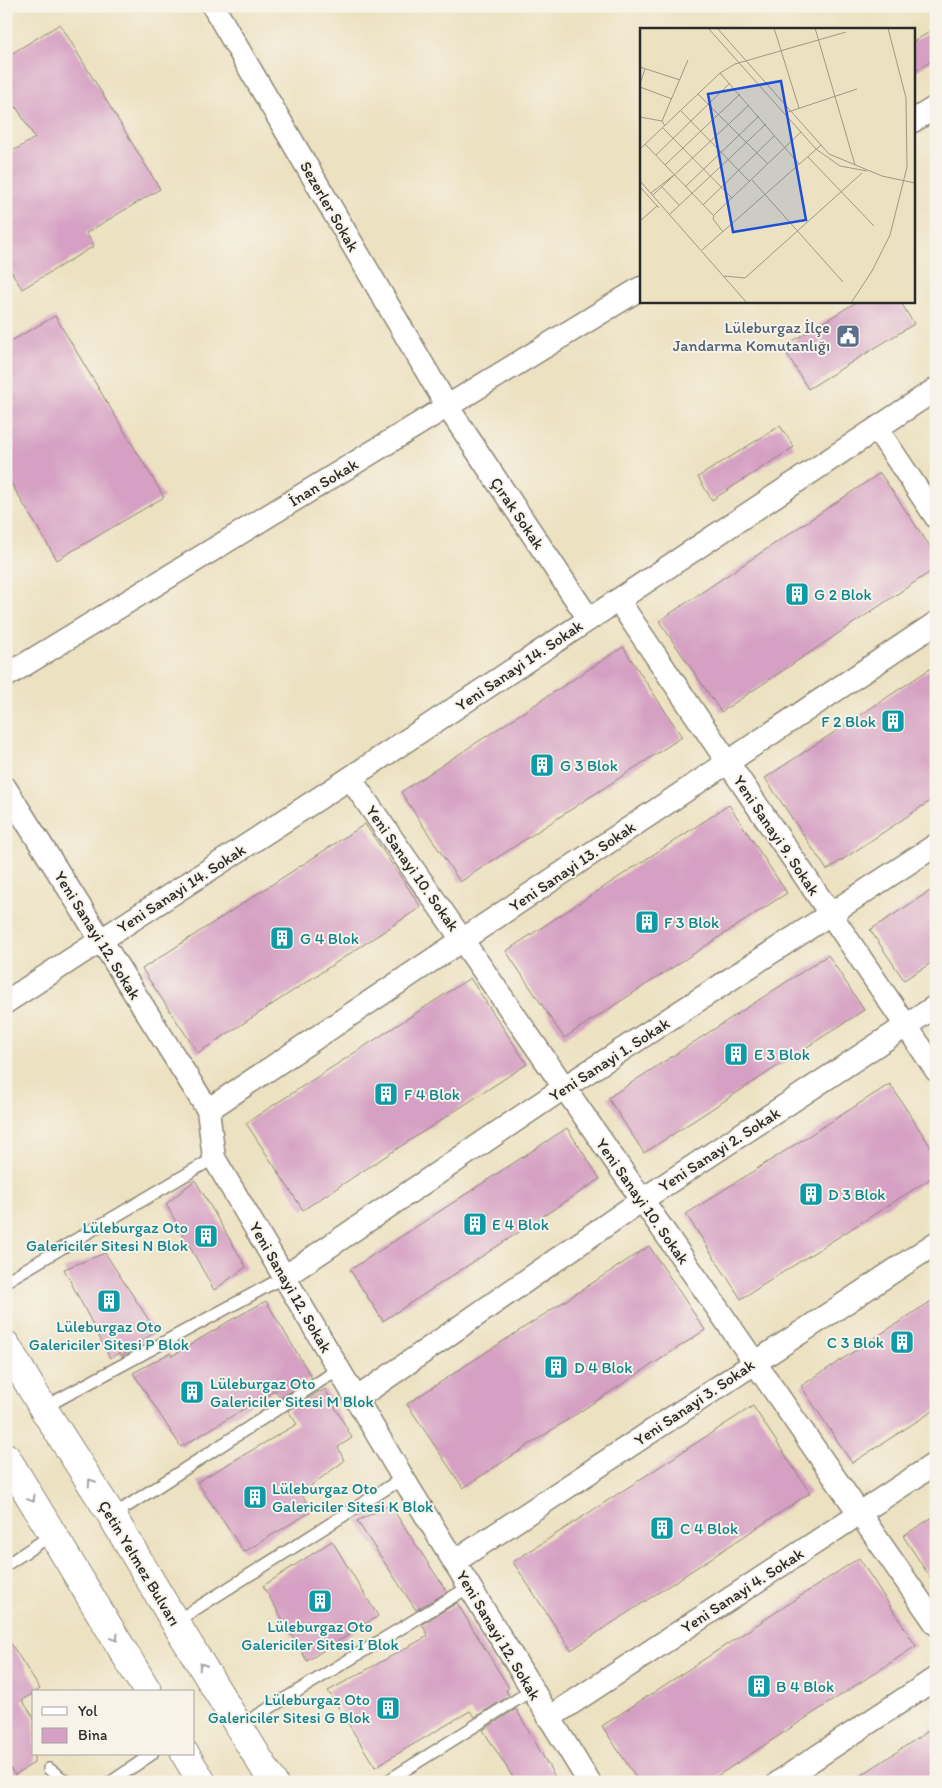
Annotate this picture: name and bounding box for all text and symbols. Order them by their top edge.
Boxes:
inset map [640,28,914,302]
street label: Sezerler Sokak [296,158,363,255]
place label: Lüleburgaz İlçe Jandarma Komutanlığı [673,318,830,355]
public building icon: Lüleburgaz İlçe Jandarma Komutanlığı [835,323,861,349]
street label: İnan Sokak [285,454,362,511]
street label: Çırak Sokak [487,474,549,554]
building icon: G 2 Blok [784,581,810,607]
place label: G 2 Blok [814,585,872,604]
street label: Yeni Sanayi 14. Sokak [452,616,586,715]
building icon: F 2 Blok [880,708,906,734]
place label: F 2 Blok [821,712,876,731]
building icon: G 3 Blok [529,752,555,778]
place label: G 3 Blok [560,756,618,775]
street label: Yeni Sanayi 9. Sokak [729,772,824,899]
street label: Yeni Sanayi 10. Sokak [362,802,463,935]
street label: Yeni Sanayi 13. Sokak [506,817,639,916]
street label: Yeni Sanayi 14. Sokak [114,840,249,937]
street label: Yeni Sanayi 12. Sokak [50,868,145,1003]
building icon: F 3 Blok [634,909,660,935]
place label: F 3 Blok [664,913,719,932]
building icon: G 4 Blok [269,925,295,951]
place label: G 4 Blok [300,929,359,948]
street label: Yeni Sanayi 1. Sokak [545,1013,673,1105]
building icon: E 3 Blok [723,1041,749,1067]
place label: E 3 Blok [754,1045,810,1064]
building icon: F 4 Blok [373,1081,399,1107]
place label: F 4 Blok [404,1085,460,1104]
street label: Yeni Sanayi 2. Sokak [655,1103,783,1196]
street label: Yeni Sanayi 10. Sokak [592,1135,693,1268]
building icon: D 3 Blok [798,1181,824,1207]
place label: D 3 Blok [828,1185,886,1204]
building icon: E 4 Blok [462,1211,488,1237]
place label: E 4 Blok [492,1215,549,1234]
place label: Lüleburgaz Oto Galericiler Sitesi N Blok [26,1218,189,1255]
street label: Yeni Sanayi 12. Sokak [245,1219,336,1356]
building icon: Lüleburgaz Oto Galericiler Sitesi N Blok [193,1223,219,1249]
building icon: Lüleburgaz Oto Galericiler Sitesi P Blok [96,1288,122,1314]
place label: Lüleburgaz Oto Galericiler Sitesi P Blok [29,1317,190,1354]
building icon: C 3 Blok [889,1329,915,1355]
place label: C 3 Blok [827,1333,884,1352]
building icon: D 4 Blok [543,1354,569,1380]
street label: Yeni Sanayi 3. Sokak [631,1355,758,1450]
place label: D 4 Blok [574,1358,632,1377]
place label: Lüleburgaz Oto Galericiler Sitesi M Blok [210,1374,374,1411]
building icon: Lüleburgaz Oto Galericiler Sitesi M Blok [179,1379,205,1405]
one-way arrow [87,1478,97,1487]
place label: Lüleburgaz Oto Galericiler Sitesi K Blok [272,1479,434,1516]
building icon: Lüleburgaz Oto Galericiler Sitesi K Blok [242,1484,268,1510]
one-way arrow [25,1493,35,1502]
street label: Çetin Yelmez Bulvarı [95,1497,185,1629]
building icon: C 4 Blok [649,1515,675,1541]
place label: C 4 Blok [680,1519,738,1538]
street label: Yeni Sanayi 4. Sokak [678,1544,807,1637]
street label: Yeni Sanayi 12. Sokak [452,1567,545,1703]
building icon: Lüleburgaz Oto Galericiler Sitesi I Blok [307,1588,333,1614]
place label: Lüleburgaz Oto Galericiler Sitesi I Blok [241,1617,399,1654]
one-way arrow [109,1633,119,1642]
one-way arrow [199,1662,208,1671]
building icon: B 4 Blok [746,1673,772,1699]
place label: B 4 Blok [776,1677,834,1696]
legend [32,1690,195,1756]
place label: Lüleburgaz Oto Galericiler Sitesi G Blok [208,1690,371,1727]
building icon: Lüleburgaz Oto Galericiler Sitesi G Blok [375,1695,401,1721]
text: Yol [78,1702,98,1720]
text: Bina [78,1726,108,1744]

